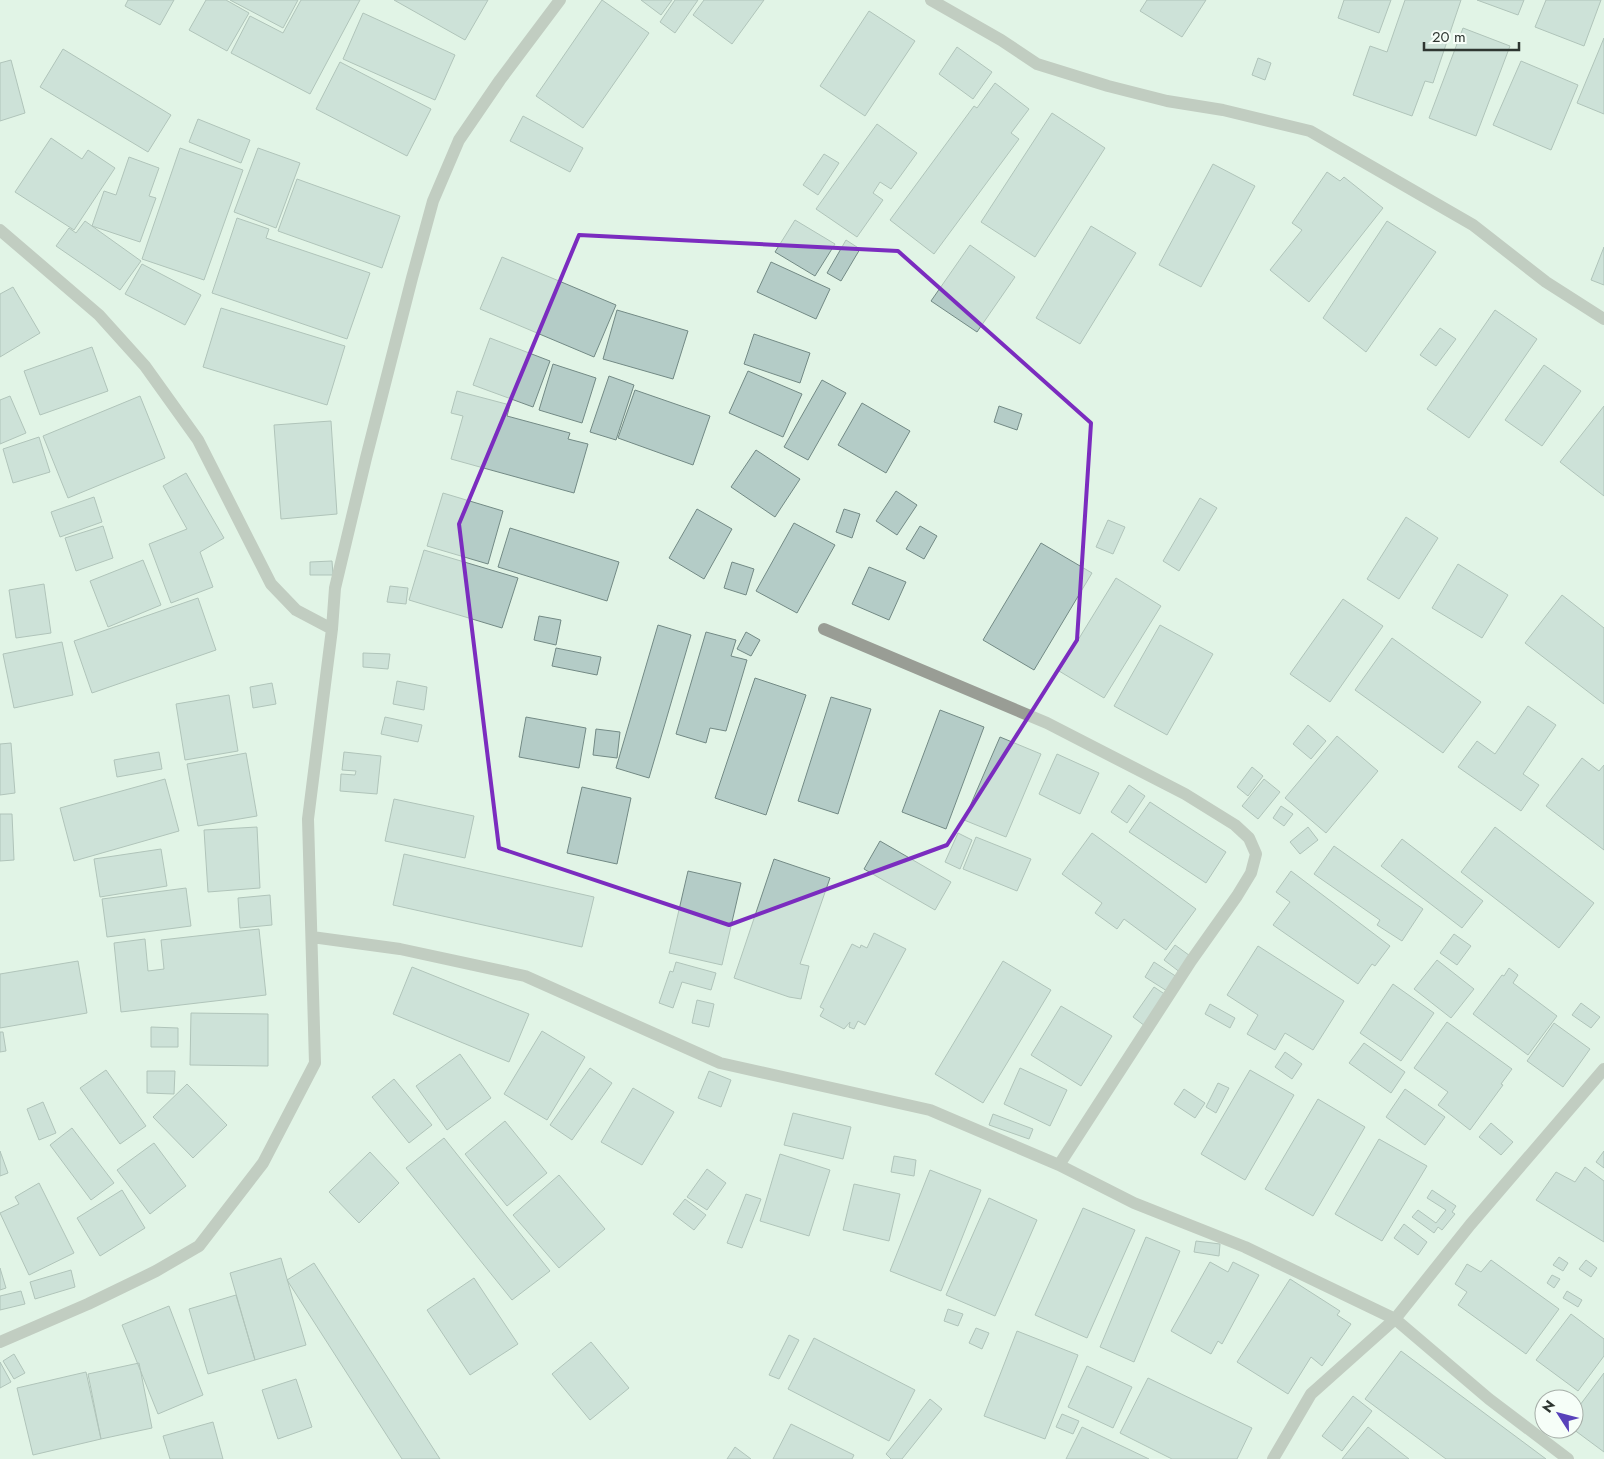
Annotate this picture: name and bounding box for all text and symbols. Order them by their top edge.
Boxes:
scale bar [1424,20,1519,52]
text: 20 m [1432,26,1466,48]
north arrow [1534,1389,1584,1439]
text: N [1537,1396,1560,1417]

